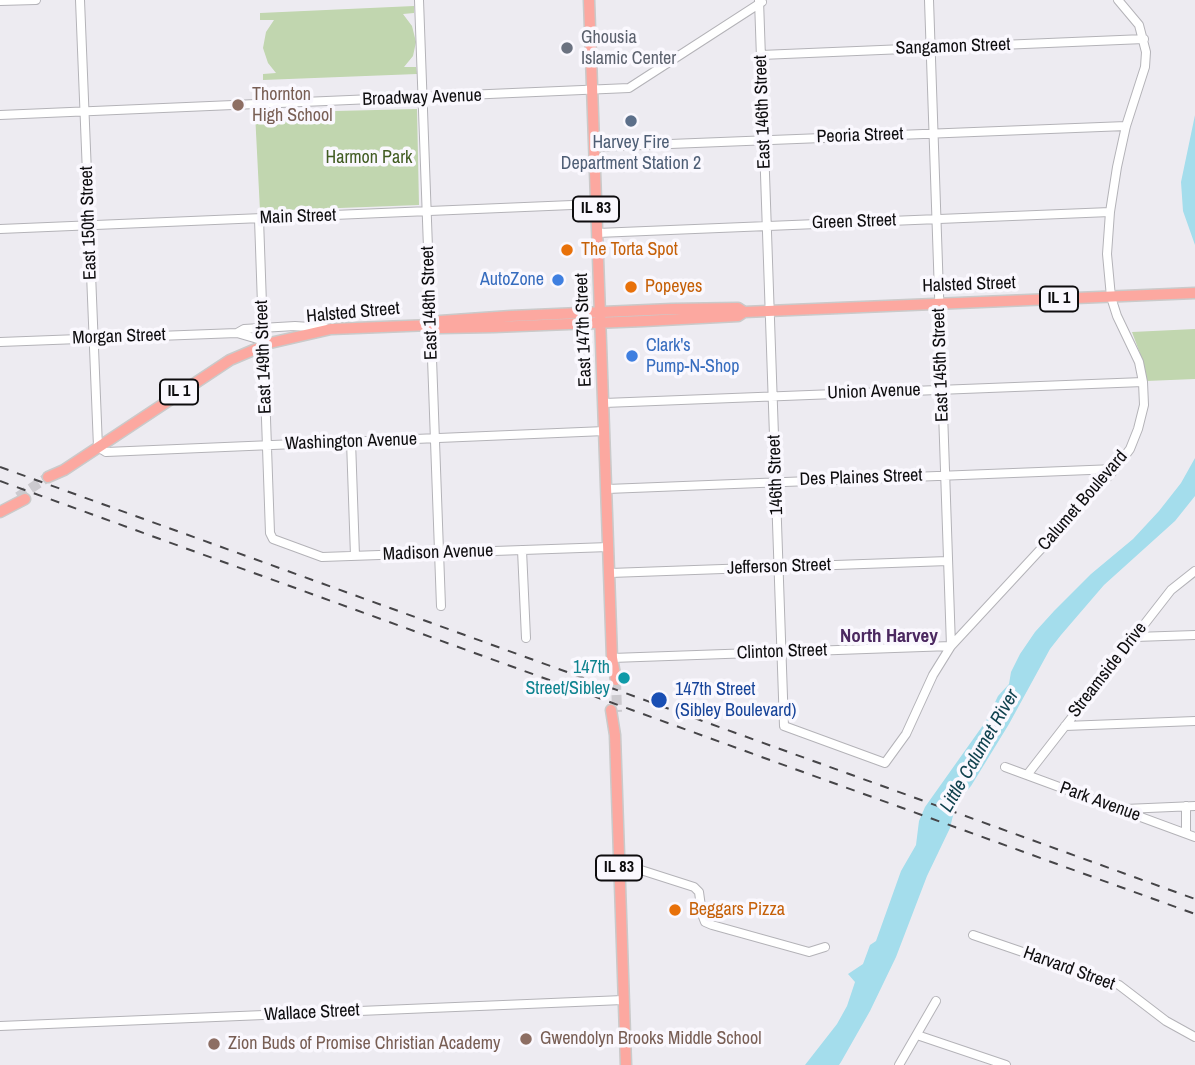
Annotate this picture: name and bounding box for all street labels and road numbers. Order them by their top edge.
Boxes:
street label: Sangamon Street [895,34,1011,60]
street label: East 146th Street [750,55,776,169]
street label: Broadway Avenue [362,85,482,111]
street label: Peoria Street [816,124,904,148]
street label: East 150th Street [76,166,102,280]
road number: IL 83 [573,196,619,222]
street label: Main Street [259,205,337,229]
street label: Green Street [811,210,897,234]
street label: East 148th Street [417,246,443,360]
street label: East 147th Street [571,273,597,387]
street label: Halsted Street [922,273,1016,297]
road number: IL 1 [1040,286,1078,312]
street label: Halsted Street [305,298,401,328]
street label: East 149th Street [251,300,277,414]
street label: East 145th Street [928,308,954,422]
street label: Morgan Street [72,325,166,349]
road number: IL 1 [160,380,198,404]
street label: Union Avenue [827,380,921,404]
street label: Washington Avenue [285,429,417,455]
street label: 146th Street [764,434,788,516]
street label: Calumet Boulevard [1034,447,1132,555]
street label: Des Plaines Street [799,465,923,491]
street label: Madison Avenue [382,540,494,566]
street label: Jefferson Street [727,554,831,580]
street label: Streamside Drive [1064,618,1152,722]
street label: Clinton Street [737,640,827,664]
street label: Park Avenue [1057,777,1143,827]
road number: IL 83 [596,856,642,880]
street label: Harvard Street [1020,942,1118,996]
street label: Wallace Street [264,1000,360,1026]

